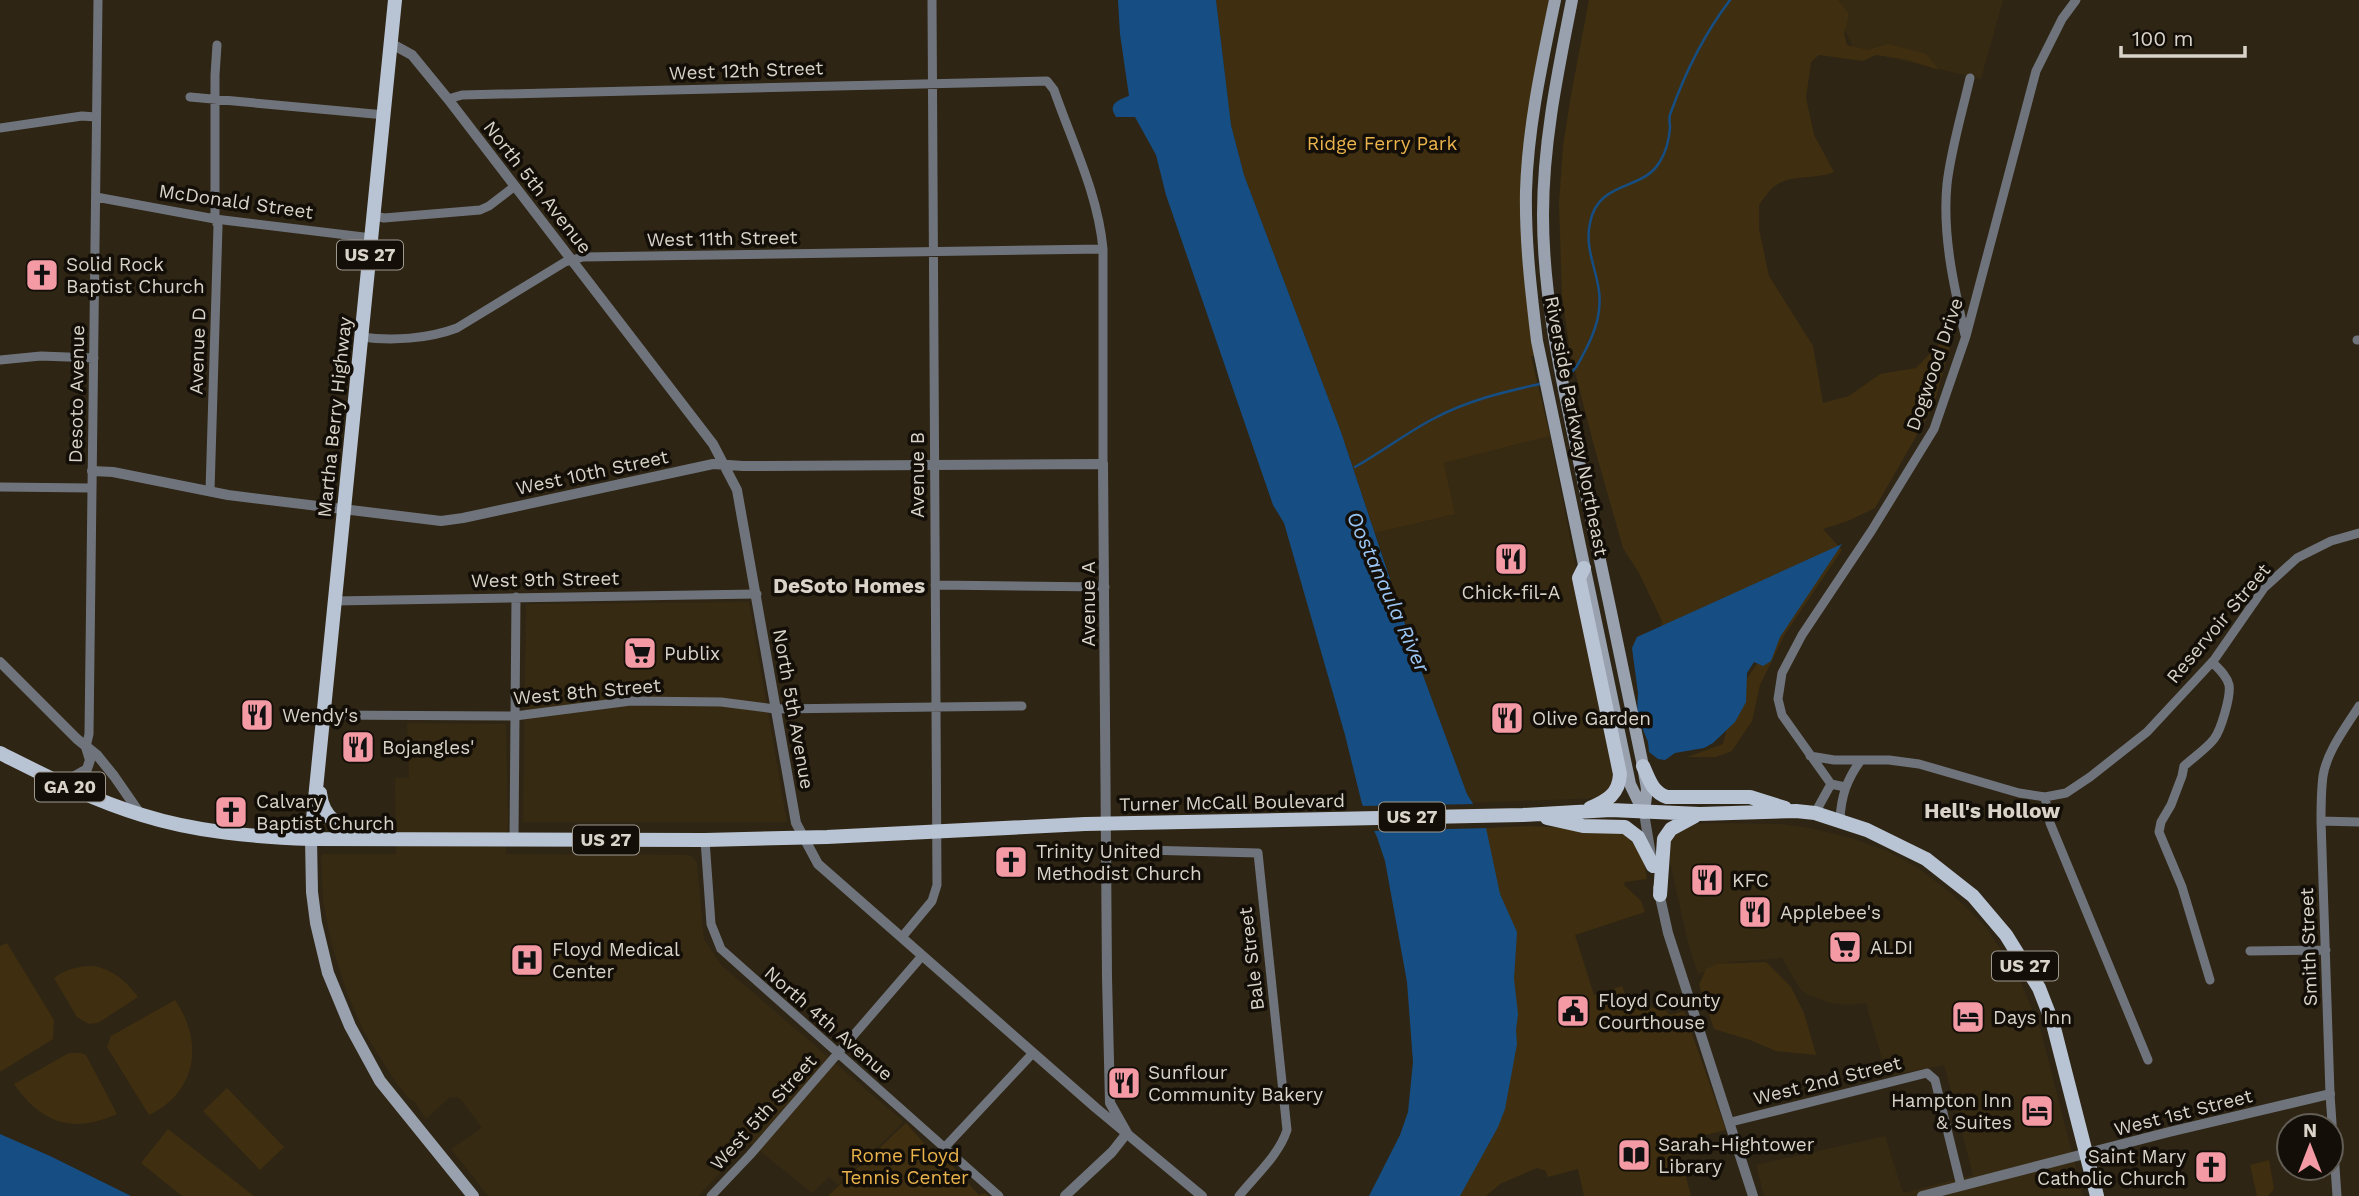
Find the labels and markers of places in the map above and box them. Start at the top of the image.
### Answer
place label: Solid Rock Baptist Church [66,253,205,298]
church icon: Solid Rock Baptist Church [23,256,61,294]
restaurant icon: Chick-fil-A [1492,540,1530,578]
place label: Chick-fil-A [1462,581,1561,604]
supermarket icon: Publix [621,634,659,672]
place label: Publix [664,642,720,665]
restaurant icon: Wendy's [238,696,276,734]
restaurant icon: Olive Garden [1488,699,1526,737]
place label: Wendy's [282,704,358,727]
place label: Olive Garden [1532,707,1651,730]
restaurant icon: Bojangles' [339,728,377,766]
place label: Bojangles' [382,736,475,759]
place label: Calvary Baptist Church [256,790,395,835]
church icon: Calvary Baptist Church [212,793,250,831]
place label: Trinity United Methodist Church [1036,840,1202,885]
church icon: Trinity United Methodist Church [992,843,1030,881]
restaurant icon: KFC [1688,861,1726,899]
place label: KFC [1732,869,1769,892]
restaurant icon: Applebee's [1736,893,1774,931]
place label: Applebee's [1780,901,1881,924]
supermarket icon: ALDI [1826,928,1864,966]
place label: ALDI [1870,936,1913,959]
place label: Floyd Medical Center [552,938,680,983]
hospital icon: Floyd Medical Center [508,941,546,979]
place label: Floyd County Courthouse [1598,989,1720,1034]
public building icon: Floyd County Courthouse [1554,992,1592,1030]
hotel icon: Days Inn [1949,998,1987,1036]
place label: Days Inn [1993,1006,2072,1029]
place label: Sunflour Community Bakery [1148,1061,1323,1106]
restaurant icon: Sunflour Community Bakery [1105,1064,1143,1102]
place label: Hampton Inn & Suites [1891,1089,2012,1134]
hotel icon: Hampton Inn & Suites [2018,1092,2056,1130]
place label: Sarah-Hightower Library [1658,1133,1815,1178]
library icon: Sarah-Hightower Library [1615,1136,1653,1174]
place label: Saint Mary Catholic Church [2037,1145,2186,1190]
church icon: Saint Mary Catholic Church [2192,1148,2230,1186]

